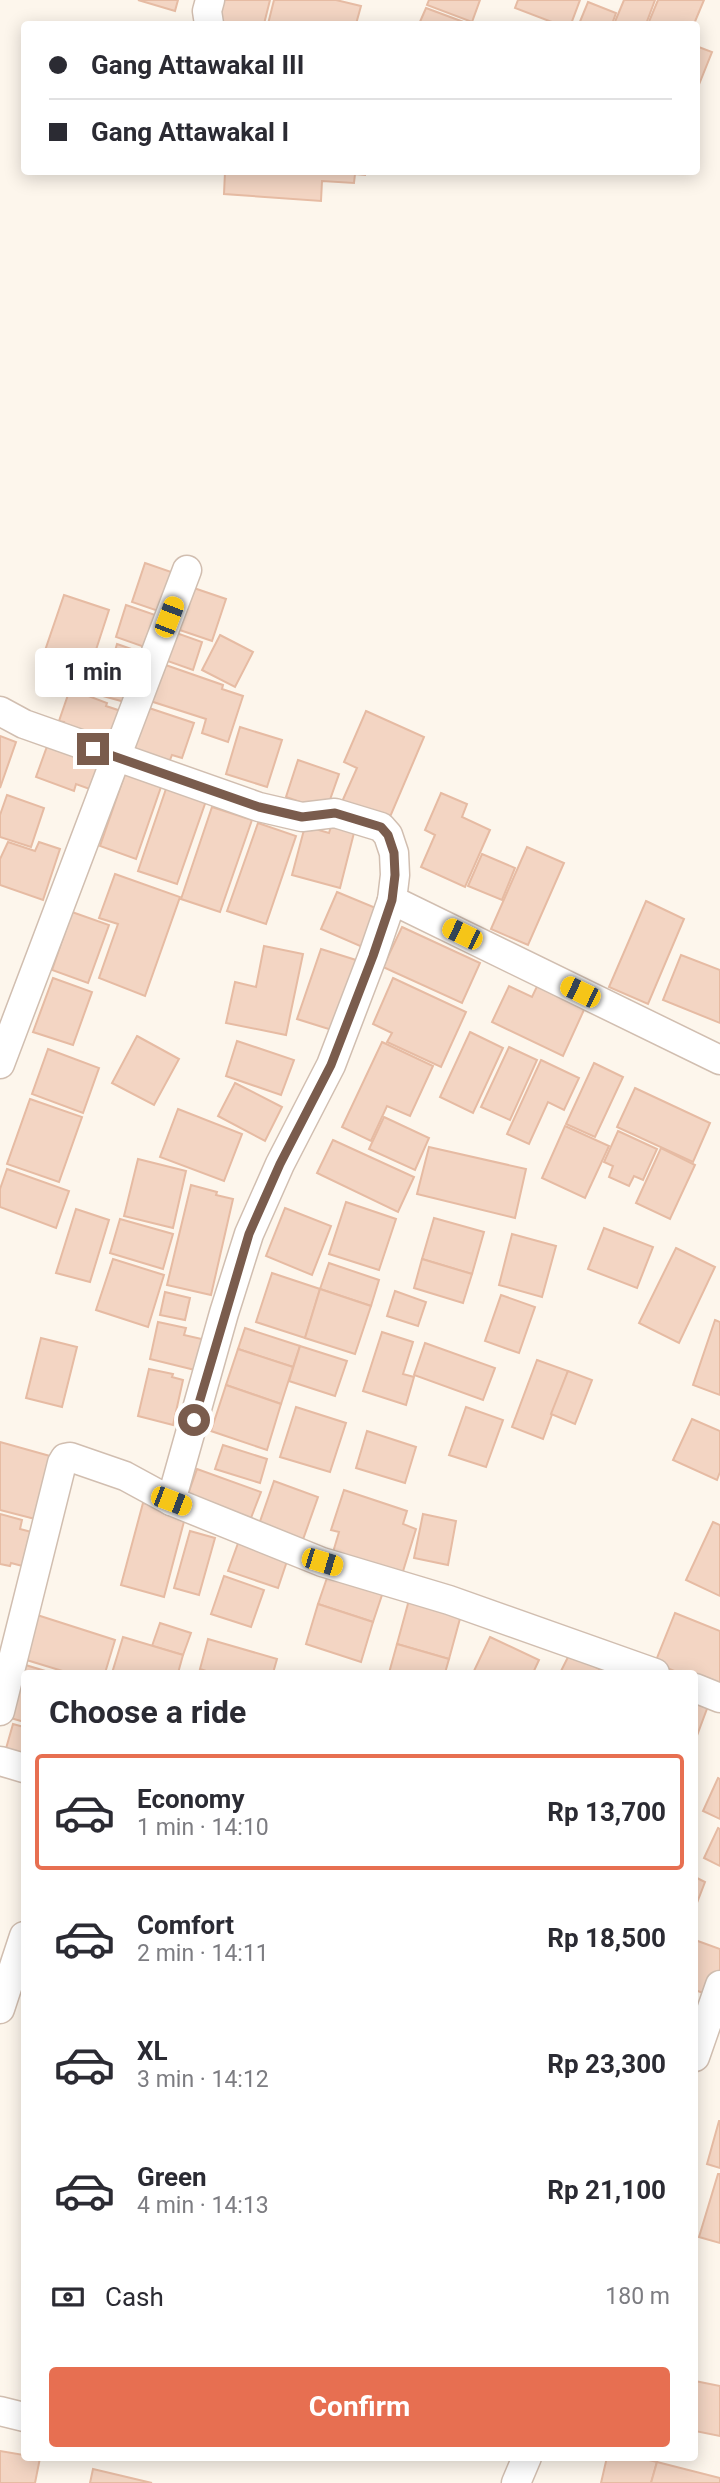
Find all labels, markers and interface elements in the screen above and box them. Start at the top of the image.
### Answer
text: Gang Attawakal III [91,50,304,80]
text: Gang Attawakal I [91,117,289,147]
car [152,594,187,640]
callout: 1 min [35,648,151,696]
text: 1 min [64,659,122,686]
route end [77,733,109,765]
car [439,915,486,953]
car [557,973,604,1011]
route start [178,1404,210,1436]
car [148,1484,195,1518]
car [299,1546,346,1578]
text: Choose a ride [49,1693,246,1731]
icon: car [53,1781,116,1844]
text: Economy [137,1784,244,1814]
text: Rp 13,700 [547,1797,666,1827]
text: 1 min · 14:10 [137,1814,269,1841]
icon: car [53,1907,116,1970]
text: Comfort [137,1910,234,1940]
text: Rp 18,500 [547,1923,666,1953]
text: 2 min · 14:11 [137,1940,269,1967]
icon: car [53,2033,116,2096]
text: XL [137,2036,168,2066]
text: Rp 23,300 [547,2049,666,2079]
text: 3 min · 14:12 [137,2066,269,2093]
icon: car [53,2159,116,2222]
text: Green [137,2162,207,2192]
text: Rp 21,100 [547,2175,666,2205]
text: 4 min · 14:13 [137,2192,269,2219]
icon: cash [49,2278,87,2316]
text: Cash [105,2282,164,2312]
text: 180 m [605,2283,670,2310]
button: Confirm [49,2367,670,2447]

